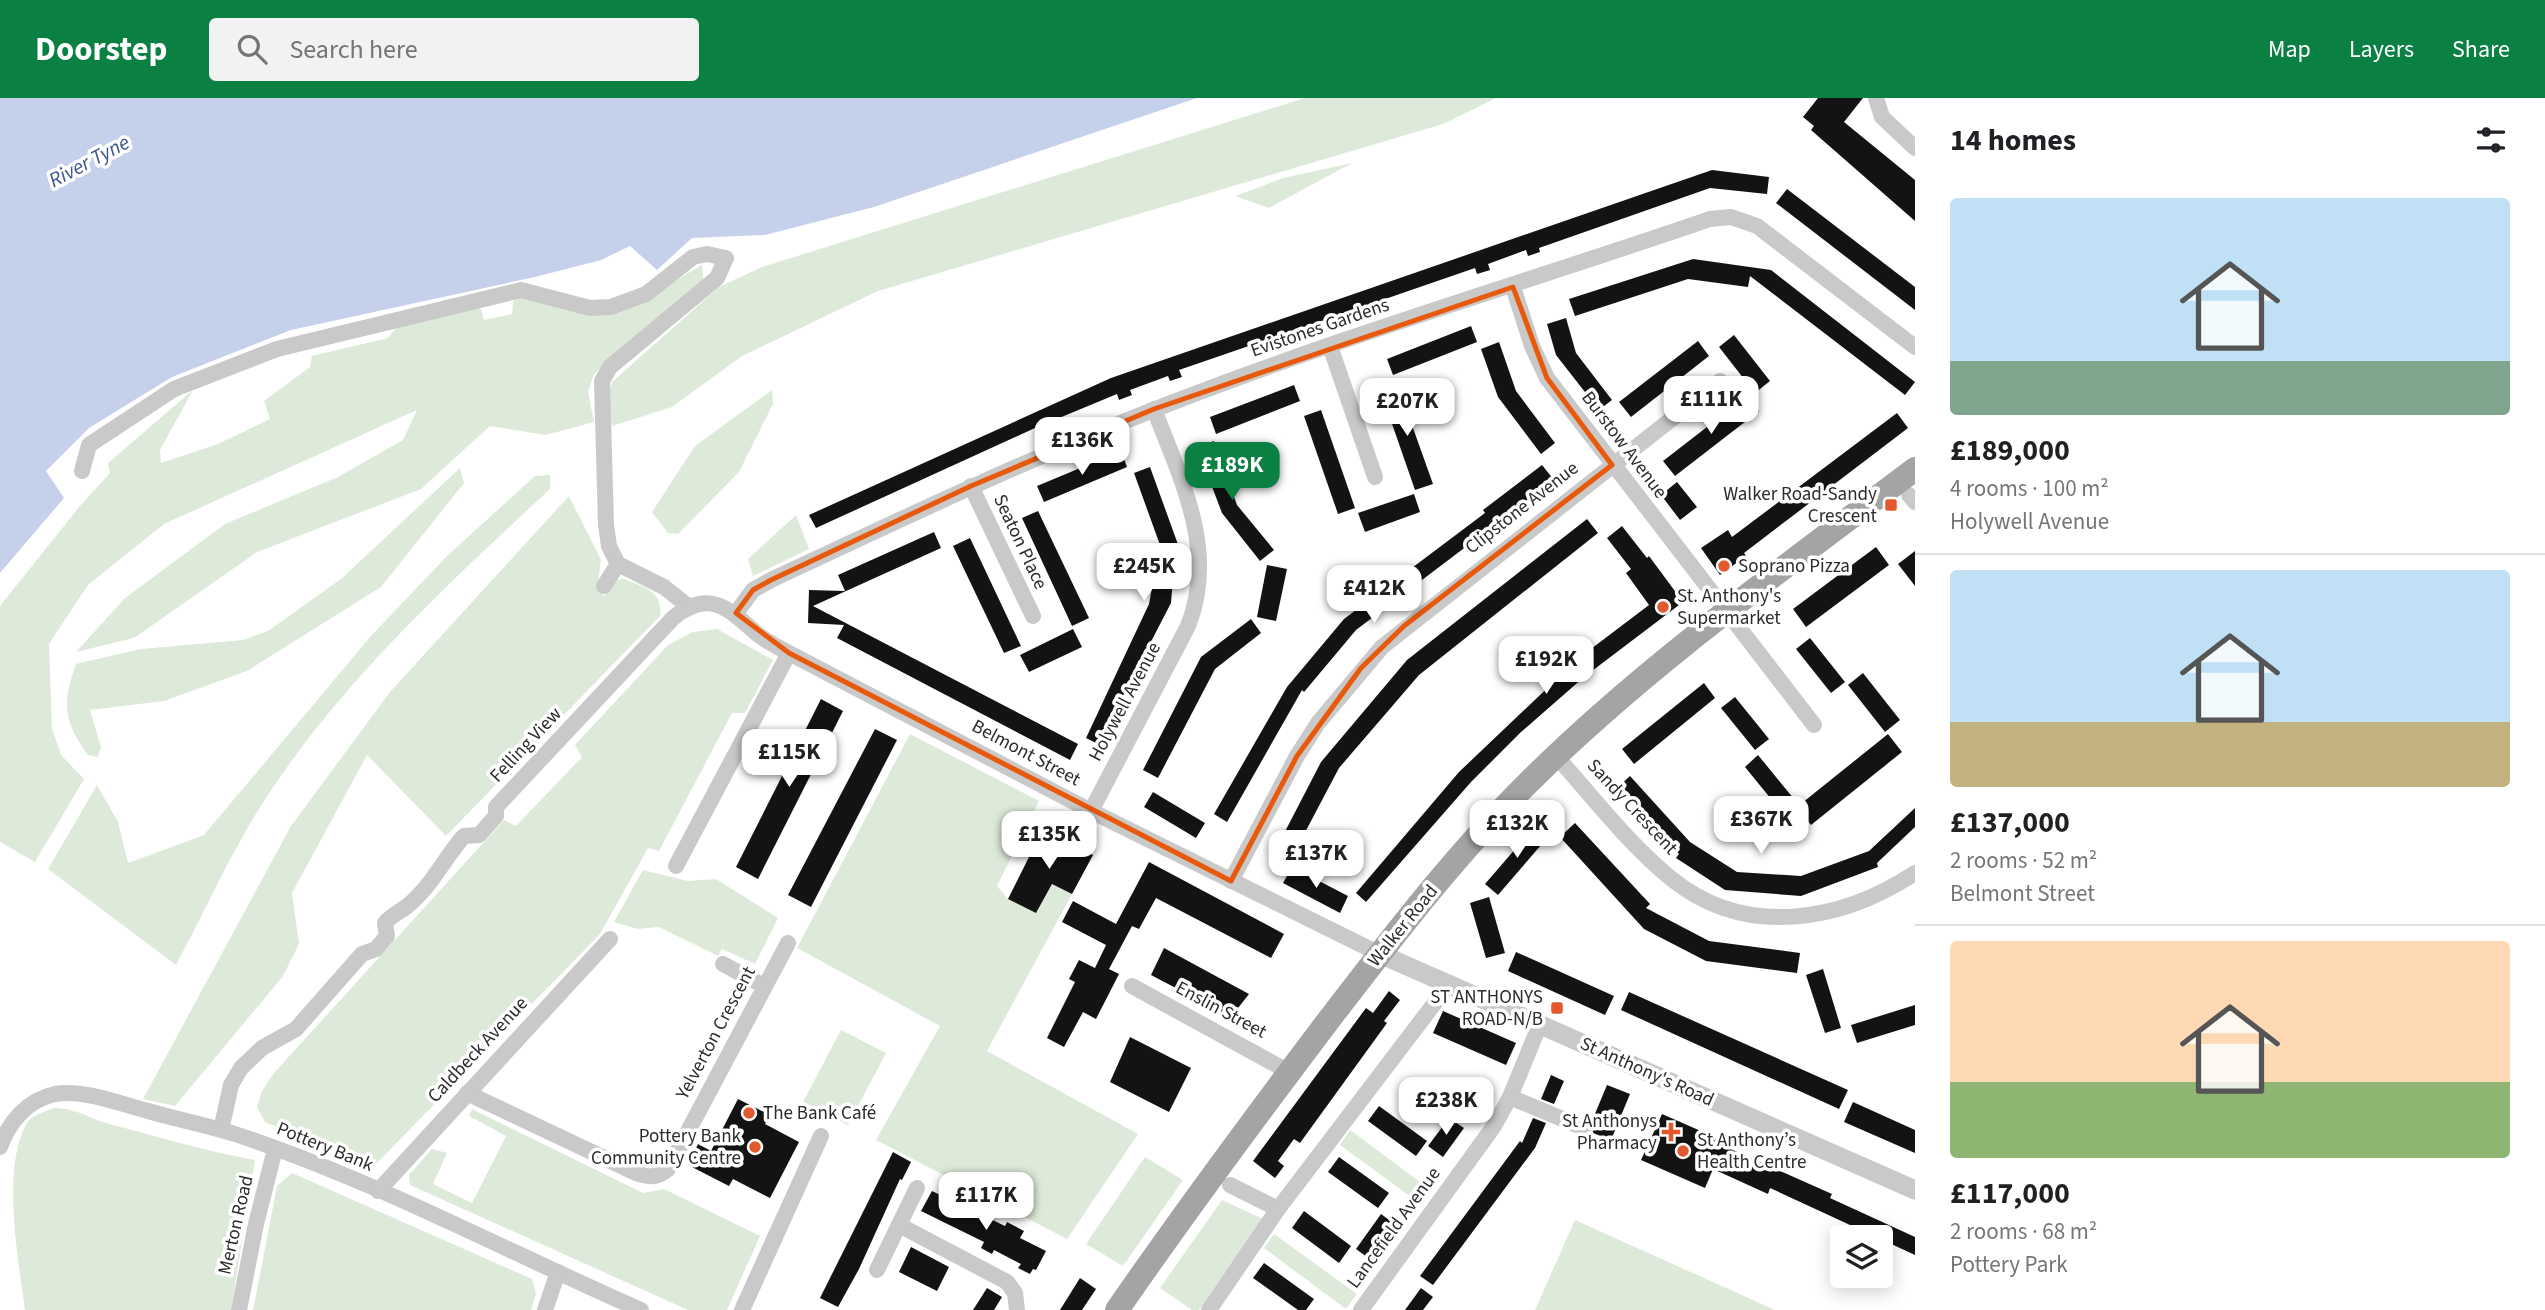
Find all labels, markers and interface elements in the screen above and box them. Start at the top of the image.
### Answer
search box [209,18,699,81]
text: Doorstep [35,26,167,73]
icon: search [233,30,271,68]
text: Search here [289,31,418,68]
text: Map [2268,32,2311,67]
text: Layers [2349,32,2414,67]
text: Share [2452,32,2510,67]
text: 14 homes [1950,119,2076,162]
icon: filters [2472,121,2510,159]
water label: River Tyne [43,127,135,195]
icon: home [2167,243,2293,369]
street label: Evistones Gardens [1247,292,1393,364]
pin: £111K [1662,376,1760,436]
pin: £207K [1358,378,1456,438]
text: £111K [1680,382,1742,415]
text: £207K [1376,384,1438,417]
street label: Burstow Avenue [1575,386,1673,504]
pin: £136K [1033,418,1131,477]
text: £136K [1051,423,1113,456]
text: £189,000 [1950,429,2070,472]
pin: £189K [1183,442,1281,502]
text: £189K [1201,448,1263,481]
street label: Clipstone Avenue [1460,455,1584,561]
text: 4 rooms · 100 m² [1950,472,2109,505]
place label: Walker Road-Sandy Crescent [1723,481,1878,530]
street label: Seaton Place [986,490,1054,594]
marker: Walker Road-Sandy Crescent [1883,497,1899,513]
text: Holywell Avenue [1950,505,2109,538]
pin: £245K [1095,544,1193,603]
text: £245K [1113,549,1175,582]
place label: Soprano Pizza [1738,553,1850,580]
marker: Soprano Pizza [1716,558,1732,574]
pin: £412K [1325,566,1423,625]
text: £412K [1343,571,1405,604]
place label: St. Anthony's Supermarket [1677,583,1781,632]
marker: St. Anthony's Supermarket [1655,599,1671,615]
icon: home [2167,615,2293,741]
pin: £192K [1497,636,1595,696]
street label: Holywell Avenue [1082,638,1168,766]
text: £192K [1515,642,1577,675]
street label: Felling View [484,701,568,789]
street label: Belmont Street [967,713,1086,793]
pin: £115K [740,730,838,789]
text: £115K [758,735,820,768]
street label: Sandy Crescent [1580,753,1684,861]
pin: £367K [1712,796,1810,856]
pin: £132K [1468,800,1566,860]
text: £137,000 [1950,801,2070,844]
text: £367K [1730,802,1792,835]
text: £132K [1486,806,1548,839]
pin: £135K [1000,812,1098,871]
text: £135K [1018,817,1080,850]
pin: £137K [1267,830,1365,890]
text: £137K [1285,836,1347,869]
text: 2 rooms · 52 m² [1950,844,2097,877]
text: Belmont Street [1950,877,2095,910]
street label: Walker Road [1361,879,1445,973]
street label: Yelverton Crescent [669,961,763,1105]
street label: Enslin Street [1171,975,1272,1046]
place label: ST ANTHONYS ROAD-N/B [1430,984,1543,1033]
icon: home [2167,986,2293,1112]
street label: Caldbeck Avenue [422,991,534,1109]
marker: ST ANTHONYS ROAD-N/B [1549,1000,1565,1016]
street label: St Anthony's Road [1576,1030,1718,1114]
pin: £238K [1397,1077,1495,1137]
text: £238K [1415,1083,1477,1116]
place label: The Bank Café [763,1100,876,1127]
marker: The Bank Café [741,1105,757,1121]
place label: St Anthonys Pharmacy [1562,1108,1657,1157]
street label: Pottery Bank [273,1115,378,1179]
place label: Pottery Bank Community Centre [591,1123,742,1172]
marker: St Anthonys Pharmacy [1663,1124,1679,1140]
place label: St Anthony’s Health Centre [1697,1127,1806,1176]
marker: Pottery Bank Community Centre [747,1139,763,1155]
marker: St Anthony’s Health Centre [1675,1143,1691,1159]
street label: Lancefield Avenue [1341,1162,1447,1294]
pin: £117K [937,1172,1035,1232]
text: £117,000 [1950,1172,2070,1215]
street label: Merton Road [211,1173,261,1277]
text: £117K [955,1178,1017,1211]
text: 2 rooms · 68 m² [1950,1215,2097,1248]
map controls [1830,1225,1893,1288]
button: layers [1830,1225,1893,1288]
text: Pottery Park [1950,1248,2068,1281]

